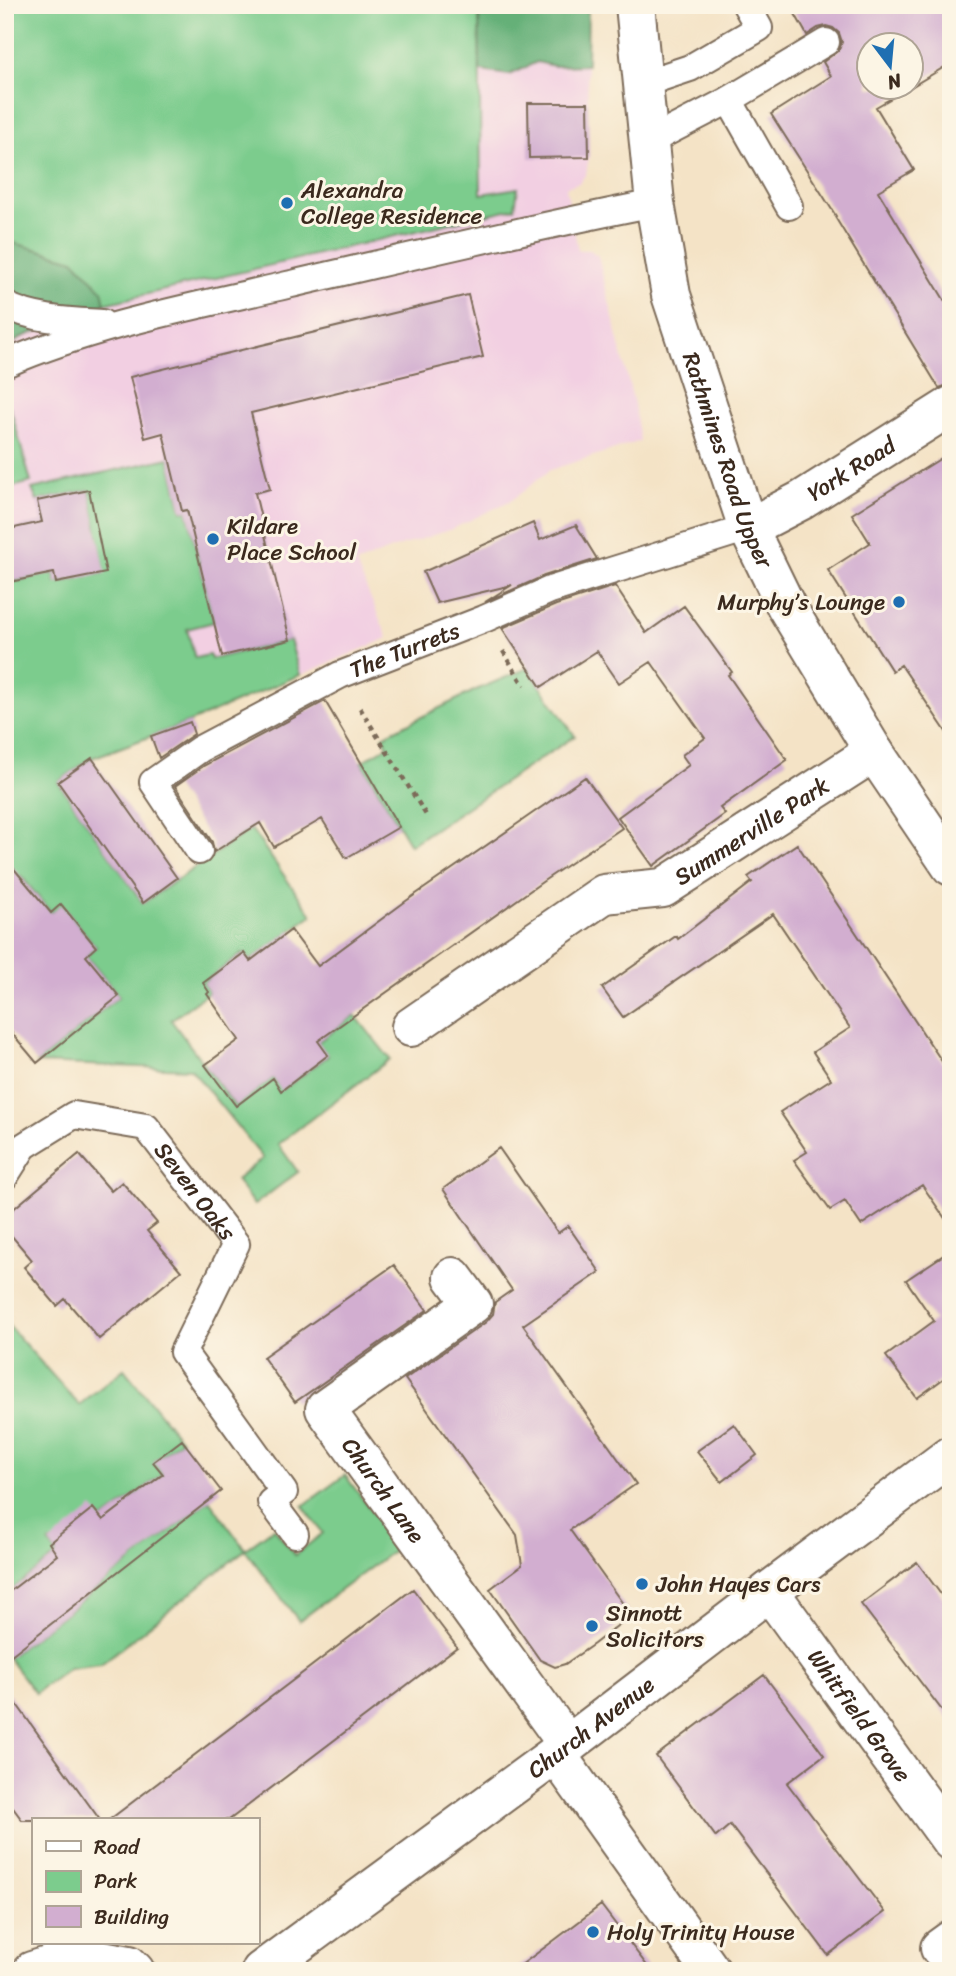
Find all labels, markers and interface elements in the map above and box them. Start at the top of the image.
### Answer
north arrow [855,32,925,102]
text: N [883,64,906,100]
place label: Alexandra College Residence [300,170,483,237]
marker: Alexandra College Residence [279,195,295,211]
street label: Rathmines Road Upper [670,347,785,577]
street label: York Road [799,425,906,513]
place label: Kildare Place School [227,506,356,573]
marker: Kildare Place School [205,531,221,547]
place label: Murphy’s Lounge [717,582,885,623]
marker: Murphy’s Lounge [891,594,907,610]
street label: The Turrets [343,610,467,690]
street label: Summerville Park [666,766,838,897]
street label: Seven Oaks [143,1133,247,1250]
street label: Church Lane [330,1428,436,1552]
place label: John Hayes Cars [655,1564,821,1605]
marker: John Hayes Cars [634,1576,650,1592]
place label: Sinnott Solicitors [606,1593,704,1660]
marker: Sinnott Solicitors [584,1618,600,1634]
street label: Whitfield Grove [796,1640,922,1792]
street label: Church Avenue [518,1666,664,1790]
legend [32,1818,259,1944]
text: Road [94,1828,141,1866]
text: Park [94,1862,137,1900]
text: Building [94,1898,170,1936]
place label: Holy Trinity House [607,1912,795,1953]
marker: Holy Trinity House [585,1924,601,1940]

